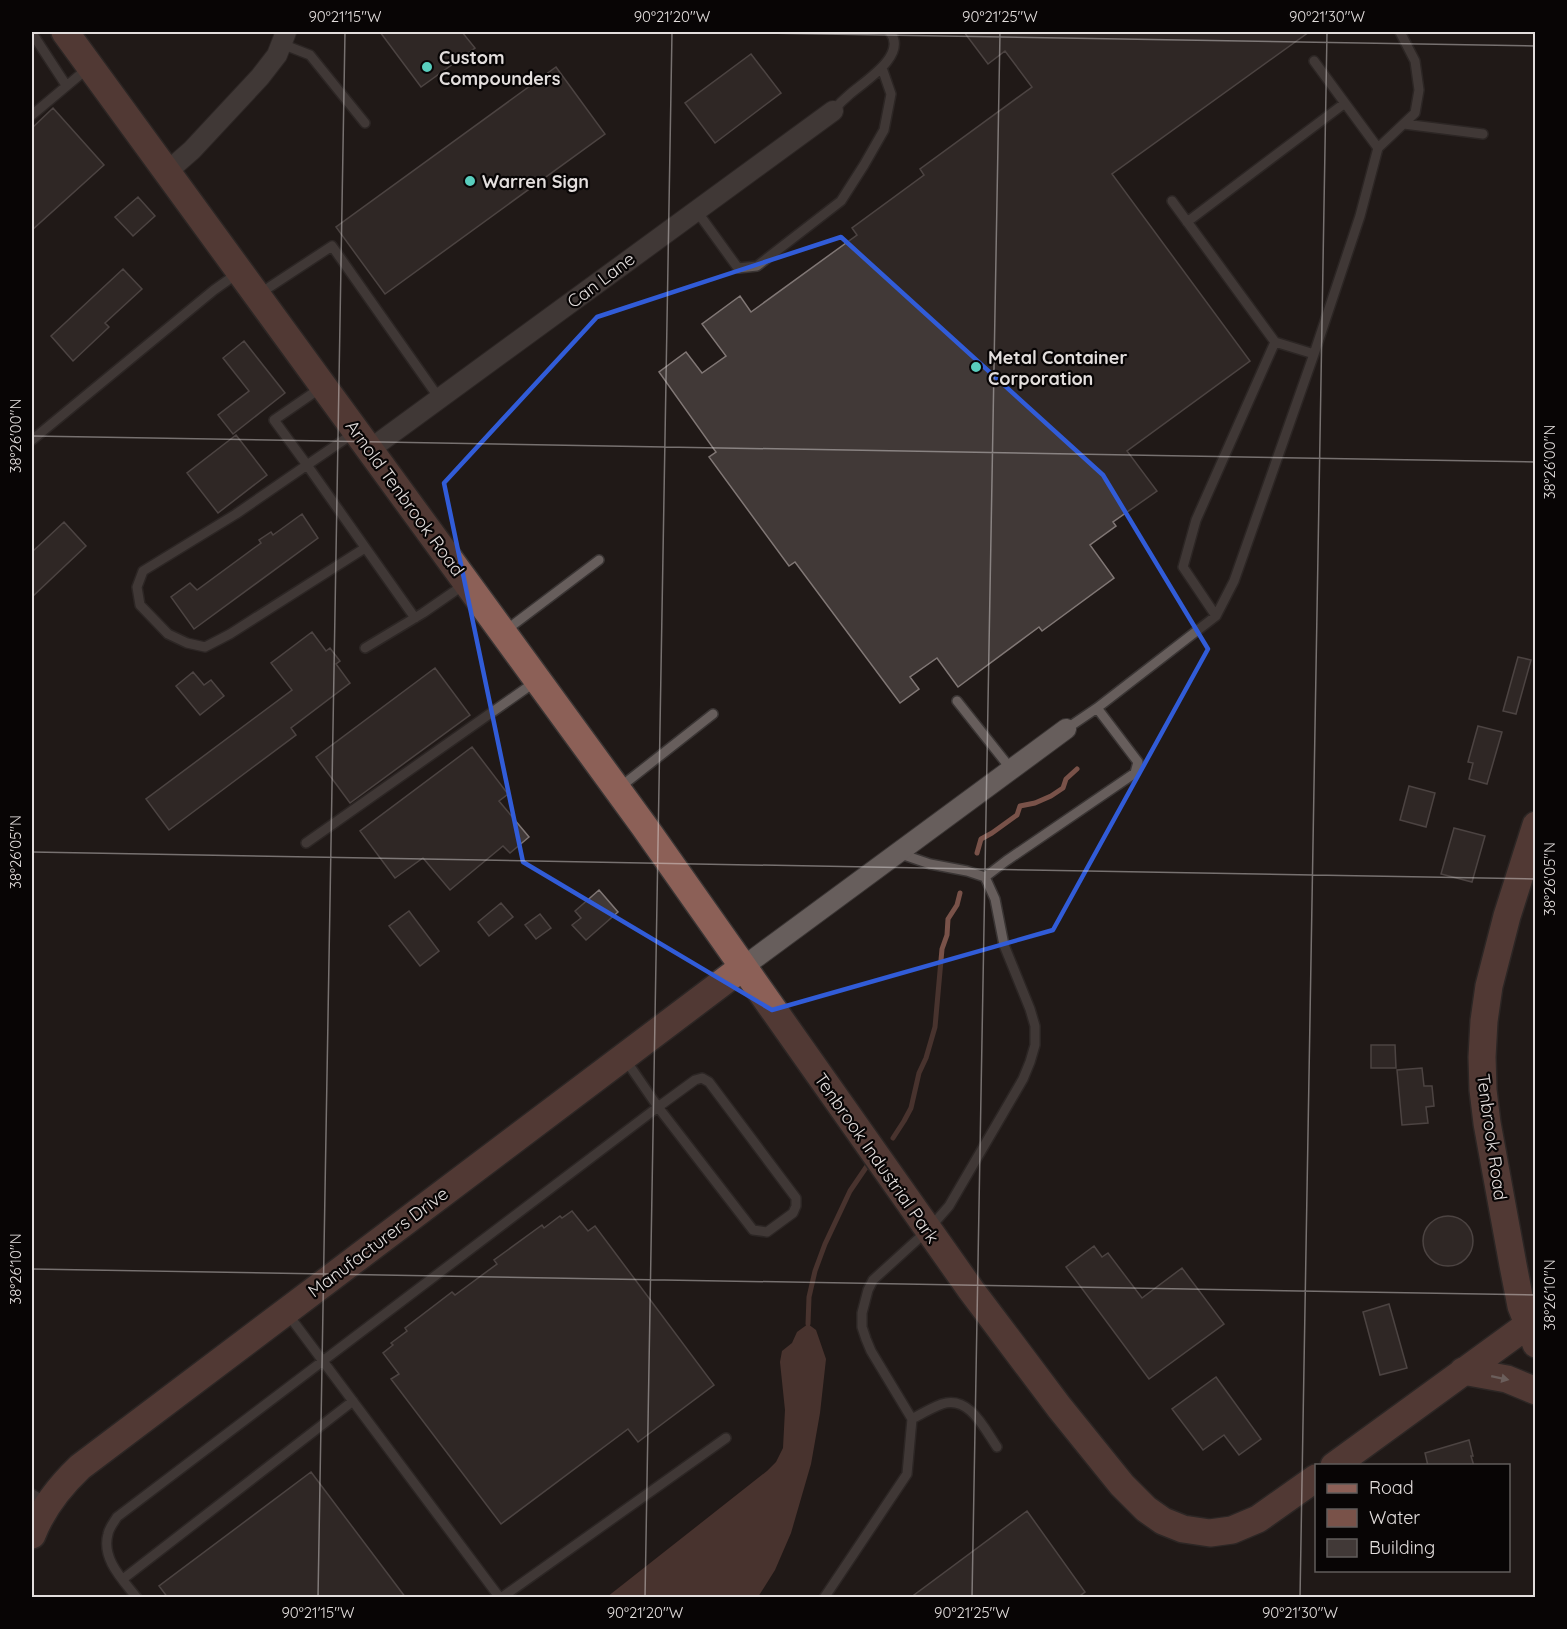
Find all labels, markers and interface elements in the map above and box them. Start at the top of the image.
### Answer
text: 90°21'15"W [309,7,382,26]
text: 90°21'20"W [634,7,711,26]
text: 90°21'25"W [962,7,1038,26]
text: 90°21'30"W [1289,7,1366,26]
place label: Custom Compounders [439,46,561,90]
marker: Custom Compounders [420,60,434,74]
place label: Warren Sign [482,170,589,193]
marker: Warren Sign [463,174,477,188]
street label: Can Lane [563,247,639,313]
place label: Metal Container Corporation [988,346,1127,390]
marker: Metal Container Corporation [969,360,983,374]
text: 38°26'00"N [6,399,25,473]
street label: Arnold Tenbrook Road [341,415,469,581]
text: 38°26'00"N [1540,425,1559,499]
text: 38°26'05"N [6,815,25,889]
text: 38°26'05"N [1540,842,1559,916]
street label: Tenbrook Industrial Park [809,1068,945,1248]
street label: Tenbrook Road [1472,1072,1512,1202]
street label: Manufacturers Drive [303,1182,453,1302]
text: 38°26'10"N [6,1233,25,1305]
text: 38°26'10"N [1540,1259,1559,1331]
one-way arrow [1491,1374,1510,1383]
legend [1315,1464,1510,1572]
text: Road [1369,1476,1414,1499]
text: Water [1369,1506,1420,1529]
text: Building [1369,1536,1435,1559]
text: 90°21'15"W [282,1603,355,1622]
text: 90°21'20"W [607,1603,684,1622]
text: 90°21'25"W [934,1603,1010,1622]
text: 90°21'30"W [1262,1603,1339,1622]

